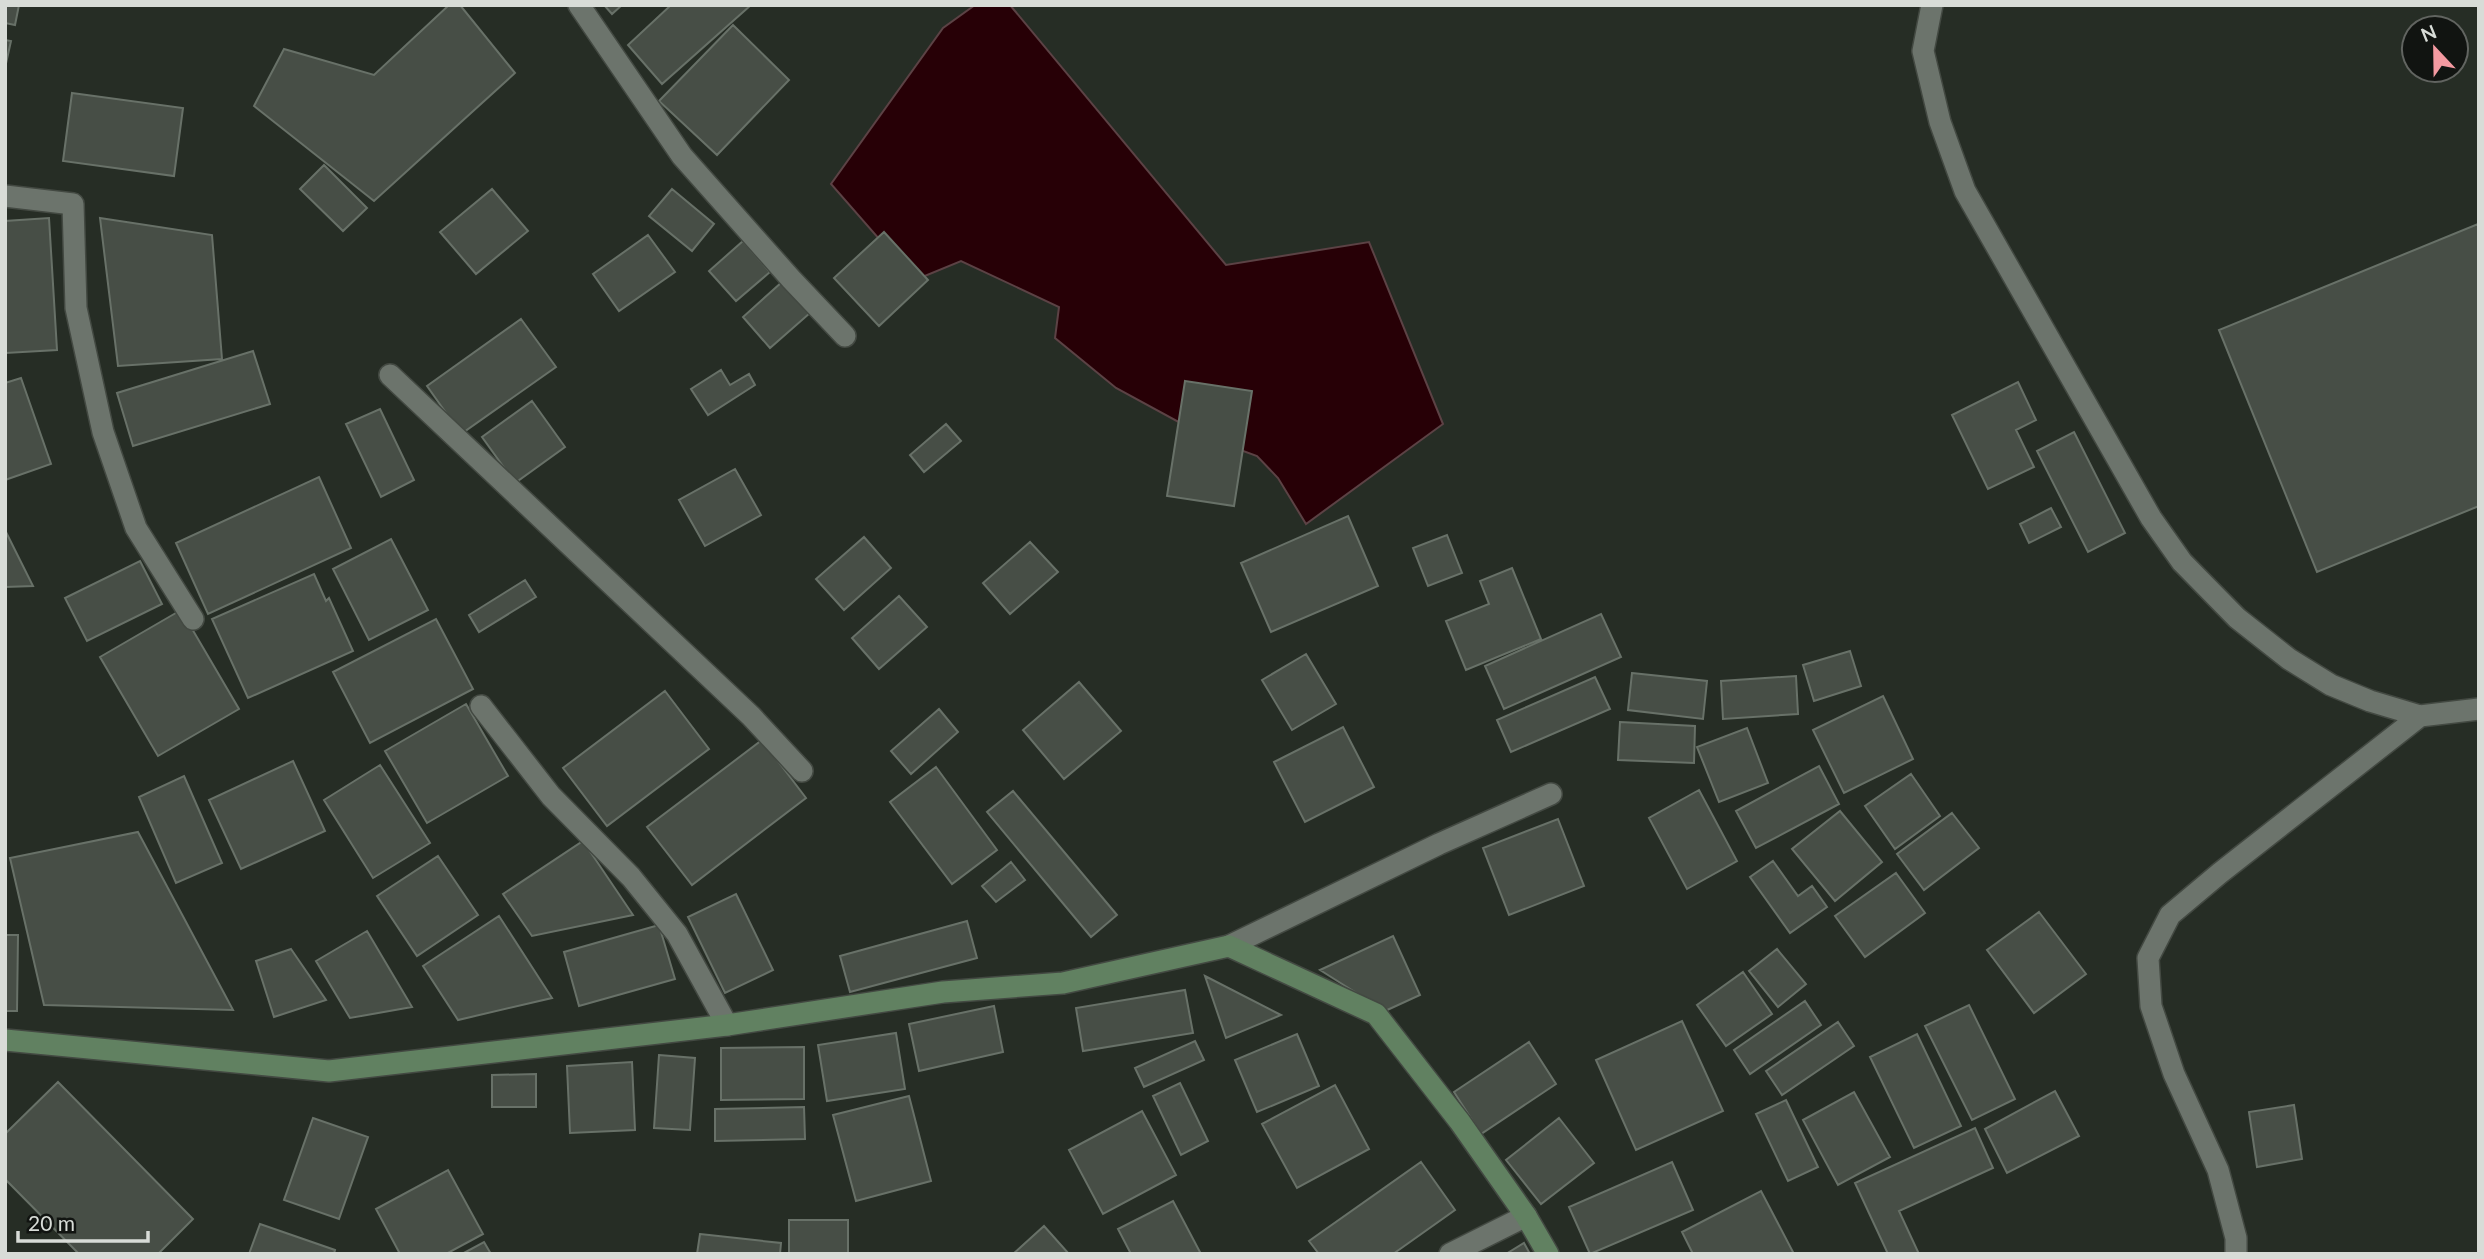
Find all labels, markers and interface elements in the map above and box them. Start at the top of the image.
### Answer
north arrow [2400,14,2470,84]
text: N [2417,19,2440,46]
scale bar [18,1200,147,1244]
text: 20 m [28,1210,75,1235]

